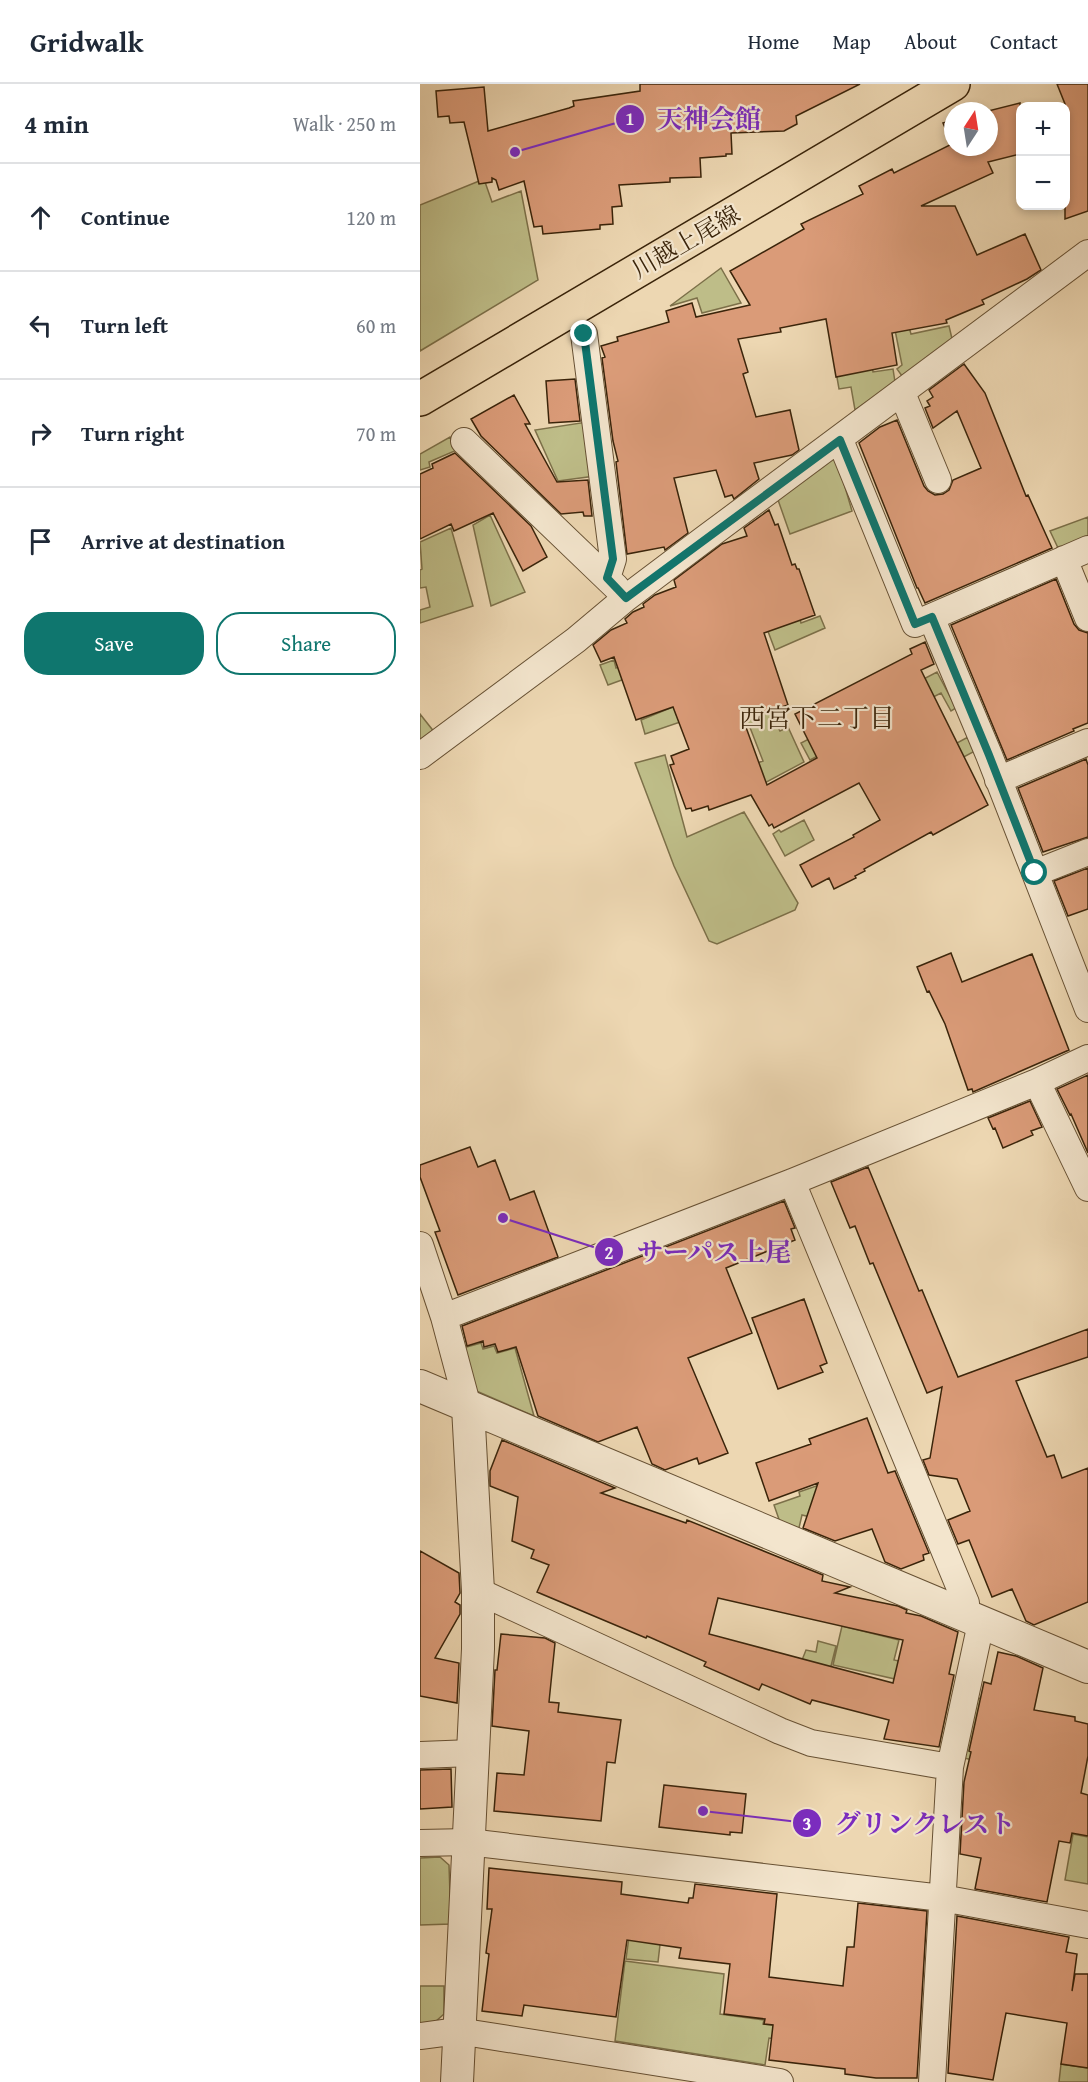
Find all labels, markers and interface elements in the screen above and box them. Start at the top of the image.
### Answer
text: Gridwalk [30,21,143,62]
text: Home [748,26,799,57]
text: Map [832,26,871,57]
text: About [904,26,957,57]
text: Contact [990,26,1058,57]
callout: 天神会館 [615,97,773,141]
text: 天神会館 [657,99,761,138]
north arrow [944,102,998,156]
map controls [1016,102,1070,210]
button: + [1016,102,1070,156]
text: 4 min [24,104,89,143]
text: 1 [625,105,635,132]
text: Walk · 250 m [293,109,396,138]
button: − [1016,156,1070,210]
street label: 川越上尾線 [625,196,746,287]
icon: ahead [24,201,57,234]
text: Continue [81,201,170,233]
text: 120 m [346,203,396,232]
icon: left [24,309,57,342]
text: Turn left [81,309,168,341]
text: 60 m [356,311,396,340]
route end [570,320,596,346]
icon: right [24,417,57,450]
text: Turn right [81,417,184,449]
text: 70 m [356,419,396,448]
icon: arrive [24,525,57,558]
text: Arrive at destination [81,525,285,557]
button: Save [24,612,204,675]
button: Share [216,612,396,675]
district label: 西宮下二丁目 [739,698,895,737]
route start [1021,859,1047,885]
callout: サーパス上尾 [594,1230,804,1274]
text: サーパス上尾 [637,1232,791,1271]
text: 2 [604,1239,614,1266]
callout: グリンクレスト [792,1801,1028,1845]
text: グリンクレスト [835,1804,1015,1843]
text: 3 [802,1810,812,1837]

